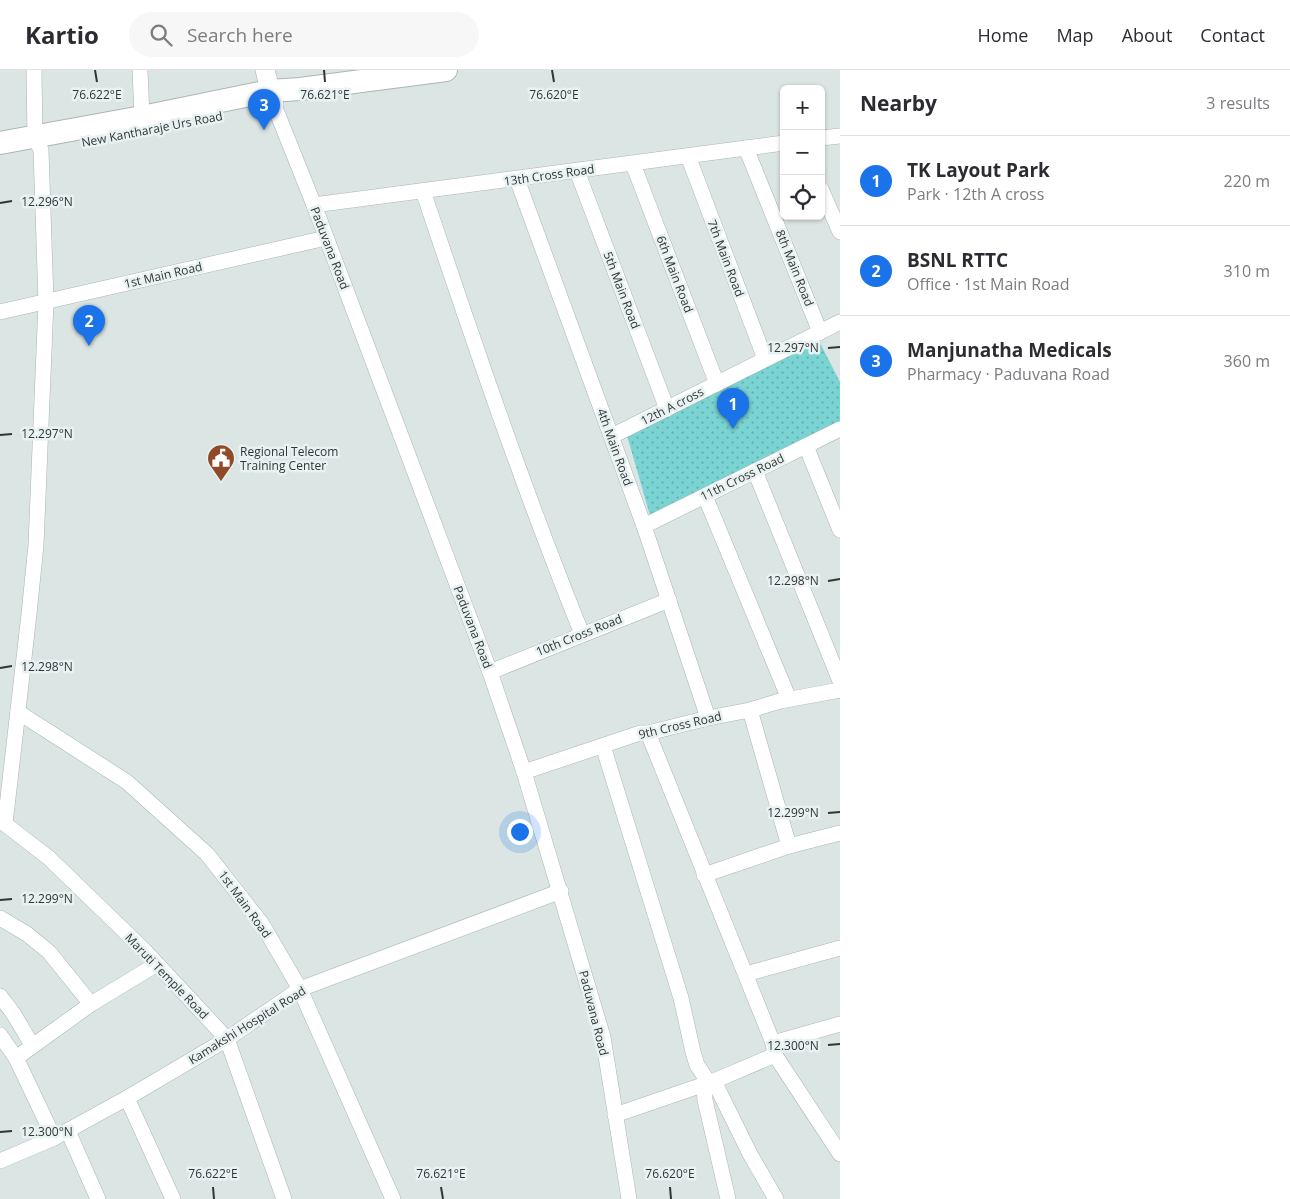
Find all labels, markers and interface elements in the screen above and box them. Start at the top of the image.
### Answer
search box [129,12,479,57]
text: Kartio [25,18,99,51]
icon: search [147,21,175,49]
text: Search here [187,22,293,48]
text: Home [978,23,1028,47]
text: Map [1056,23,1094,47]
text: About [1122,23,1172,47]
text: Contact [1200,23,1265,47]
map controls [780,85,825,220]
button: + [780,85,825,130]
text: 76.622°E [72,86,122,103]
text: 76.621°E [300,86,350,103]
text: 76.620°E [529,86,579,103]
pin: 3 [248,89,280,130]
text: Nearby [860,89,937,117]
text: 3 results [1206,92,1270,114]
street label: New Kantharaje Urs Road [80,107,224,151]
button: − [780,130,825,175]
text: TK Layout Park [907,157,1050,183]
street label: 13th Cross Road [503,160,595,190]
text: 1 [871,170,881,192]
text: 220 m [1224,170,1270,192]
button: locate [780,175,825,220]
text: Park · 12th A cross [907,183,1044,205]
text: 12.296°N [21,193,73,210]
street label: Paduvana Road [306,204,354,292]
street label: 7th Main Road [704,217,748,299]
street label: 8th Main Road [772,227,818,309]
street label: 6th Main Road [653,233,697,315]
text: BSNL RTTC [907,247,1008,273]
street label: 5th Main Road [600,249,644,331]
street label: 1st Main Road [122,258,204,292]
text: 2 [871,260,881,282]
text: 310 m [1224,260,1270,282]
text: Office · 1st Main Road [907,273,1070,295]
pin: 2 [73,305,105,346]
text: Manjunatha Medicals [907,337,1112,363]
text: 12.297°N [767,339,819,356]
text: 3 [871,350,881,372]
text: 360 m [1224,350,1270,372]
text: Pharmacy · Paduvana Road [907,363,1110,385]
street label: 12th A cross [638,383,707,429]
pin: 1 [717,388,749,429]
street label: 4th Main Road [593,406,637,488]
text: 12.297°N [21,425,73,442]
public building icon: Regional Telecom Training Center [206,443,236,482]
place label: Regional Telecom Training Center [240,443,338,474]
street label: 11th Cross Road [697,449,787,505]
text: 12.298°N [767,572,819,589]
street label: Paduvana Road [449,583,497,671]
street label: 10th Cross Road [533,610,625,660]
text: 12.298°N [21,658,73,675]
street label: 9th Cross Road [637,707,723,743]
text: 12.299°N [767,804,819,821]
your location [507,819,533,845]
street label: 1st Main Road [215,867,275,941]
text: 12.299°N [21,890,73,907]
street label: Maruti Temple Road [121,929,213,1023]
street label: Paduvana Road [575,969,613,1057]
street label: Kamakshi Hospital Road [185,982,309,1068]
text: 12.300°N [767,1037,819,1054]
text: 12.300°N [21,1123,73,1140]
text: 76.622°E [188,1165,238,1182]
text: 76.621°E [416,1165,466,1182]
text: 76.620°E [645,1165,695,1182]

